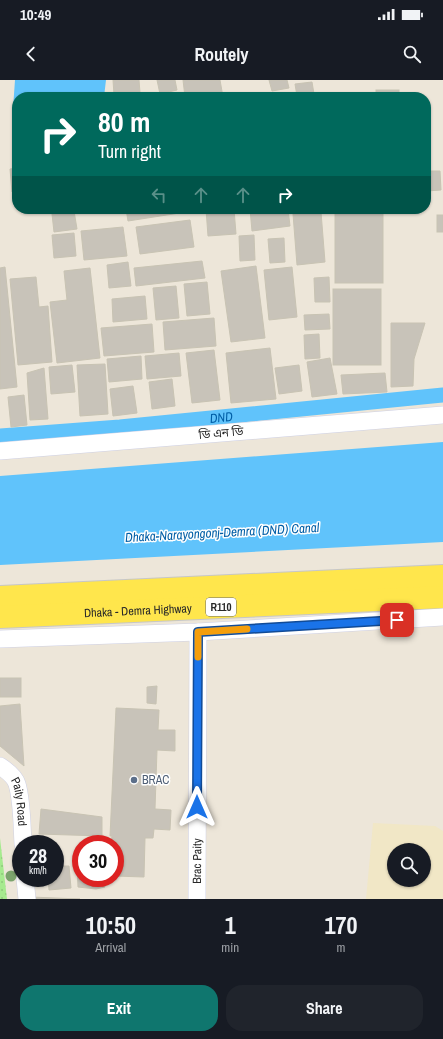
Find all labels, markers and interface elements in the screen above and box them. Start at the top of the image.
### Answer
text: 10:49 [20,4,51,25]
text: Routely [194,42,249,67]
icon: back [20,43,42,65]
icon: search [401,43,423,65]
text: 80 m [98,103,150,141]
icon: right [32,108,84,160]
text: Turn right [98,139,161,164]
icon: left [148,184,170,206]
icon: ahead [190,184,212,206]
icon: ahead [232,184,254,206]
icon: right [274,184,296,206]
water label: DND [209,408,234,427]
street label: ডি এন ডি [197,423,245,443]
water label: Dhaka-Narayongonj-Demra (DND) Canal [125,519,320,546]
road number: R110 [206,598,236,616]
street label: Dhaka - Demra Highway [84,600,192,621]
pin [380,603,414,637]
icon: arrive [386,609,408,631]
place label: BRAC [142,772,169,788]
street label: Paity Road [7,774,30,826]
marker: BRAC [129,775,139,785]
position arrow [176,786,218,828]
speed limit sign: 30 [72,835,124,887]
street label: Brac Paity [189,838,205,884]
text: 28 [29,842,47,869]
map controls [387,843,431,887]
button: search [387,843,431,887]
text: km/h [29,864,47,877]
text: 10:50 [86,909,136,941]
text: 1 [225,909,236,941]
text: 170 [325,909,357,941]
text: Arrival [95,939,126,956]
text: min [221,939,239,956]
text: m [337,939,345,956]
button: Exit [20,985,218,1031]
button: Share [226,985,423,1031]

